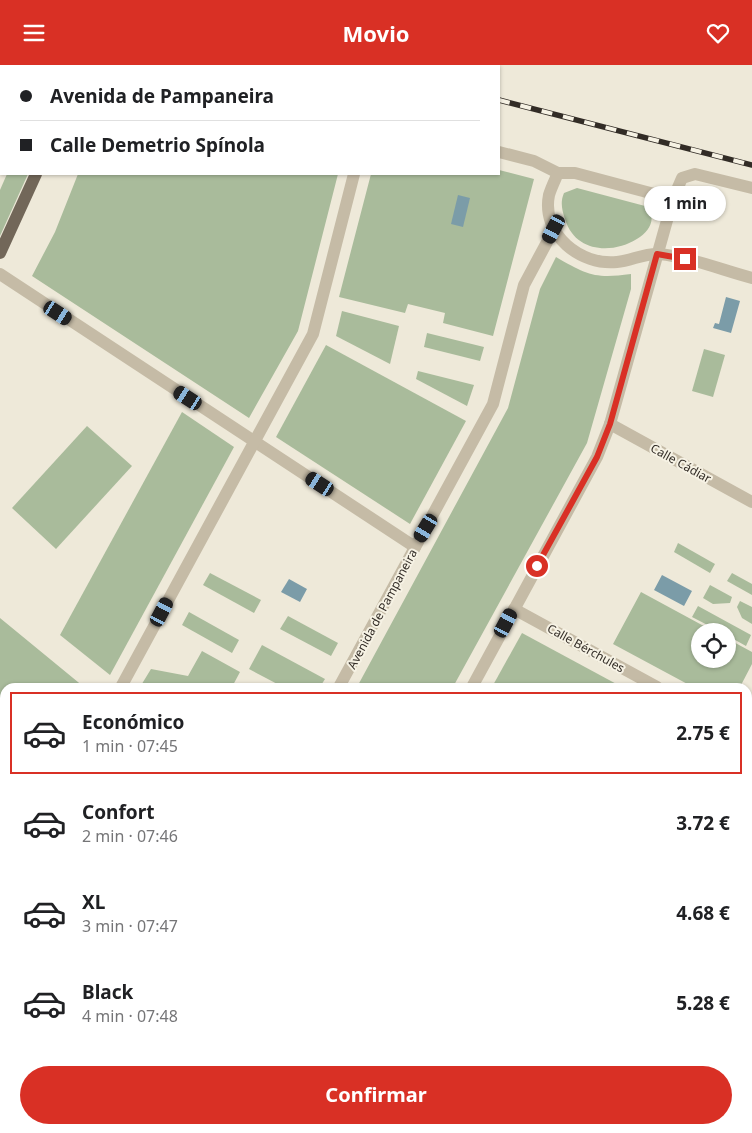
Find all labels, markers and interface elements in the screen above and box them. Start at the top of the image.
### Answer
text: Movio [343,18,409,48]
icon: menu [20,19,48,47]
icon: heart [704,19,732,47]
text: Avenida de Pampaneira [50,83,274,109]
text: Calle Demetrio Spínola [50,132,265,158]
callout: 1 min [644,186,726,221]
text: 1 min [663,192,707,214]
car [540,212,567,246]
route end [674,248,696,270]
car [41,299,74,327]
car [171,384,204,412]
street label: Calle Cádiar [648,439,714,487]
car [303,470,336,498]
car [411,511,440,545]
street label: Avenida de Pampaneira [343,546,421,672]
route start [526,555,548,577]
car [148,595,175,629]
car [492,606,519,640]
street label: Calle Bérchules [544,620,628,676]
map controls [691,623,736,668]
button: locate [691,623,736,668]
text: Económico [82,709,184,735]
icon: car [22,711,67,756]
text: 2.75 € [676,720,730,746]
text: 1 min · 07:45 [82,735,178,757]
text: Confort [82,799,154,825]
icon: car [22,801,67,846]
text: 3.72 € [676,810,730,836]
text: 2 min · 07:46 [82,825,178,847]
text: XL [82,889,105,915]
icon: car [22,891,67,936]
text: 4.68 € [676,900,730,926]
text: 3 min · 07:47 [82,915,178,937]
text: Black [82,979,133,1005]
icon: car [22,981,67,1026]
text: 5.28 € [676,990,730,1016]
text: 4 min · 07:48 [82,1005,178,1027]
button: Confirmar [20,1066,732,1124]

